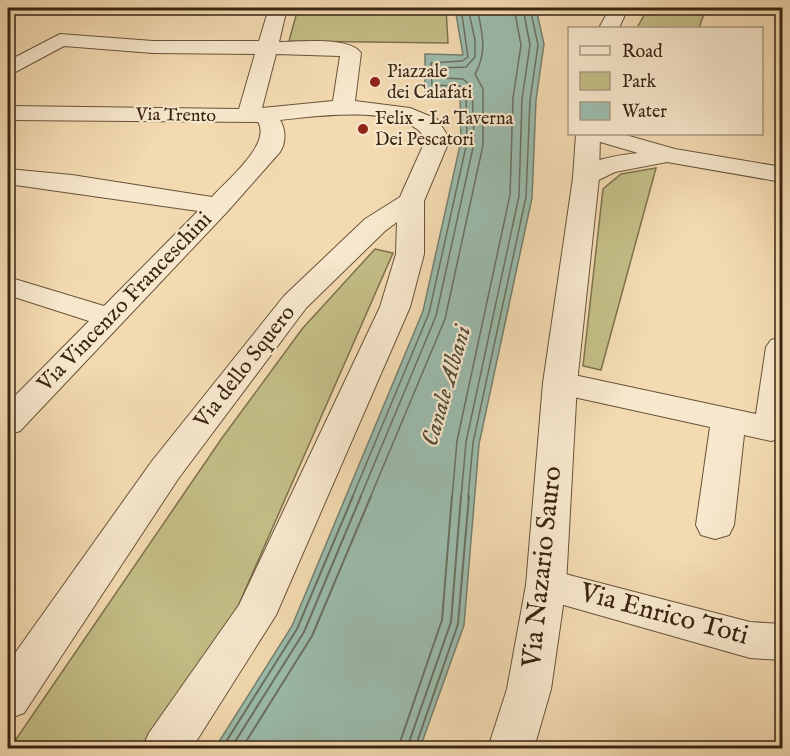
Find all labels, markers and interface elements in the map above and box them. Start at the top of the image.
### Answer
legend [568,27,763,135]
text: Road [622,41,663,64]
place label: Piazzale dei Calafati [387,61,472,105]
text: Park [622,71,657,94]
marker: Piazzale dei Calafati [368,75,382,89]
text: Water [622,101,667,124]
street label: Via Trento [135,104,217,128]
place label: Felix - La Taverna Dei Pescatori [375,108,513,152]
marker: Felix - La Taverna Dei Pescatori [356,122,370,136]
street label: Via Vincenzo Franceschini [31,206,218,399]
street label: Via dello Squero [188,300,302,435]
water label: Canale Albani [415,320,480,450]
street label: Via Nazario Sauro [515,465,570,670]
street label: Via Enrico Toti [575,576,752,654]

